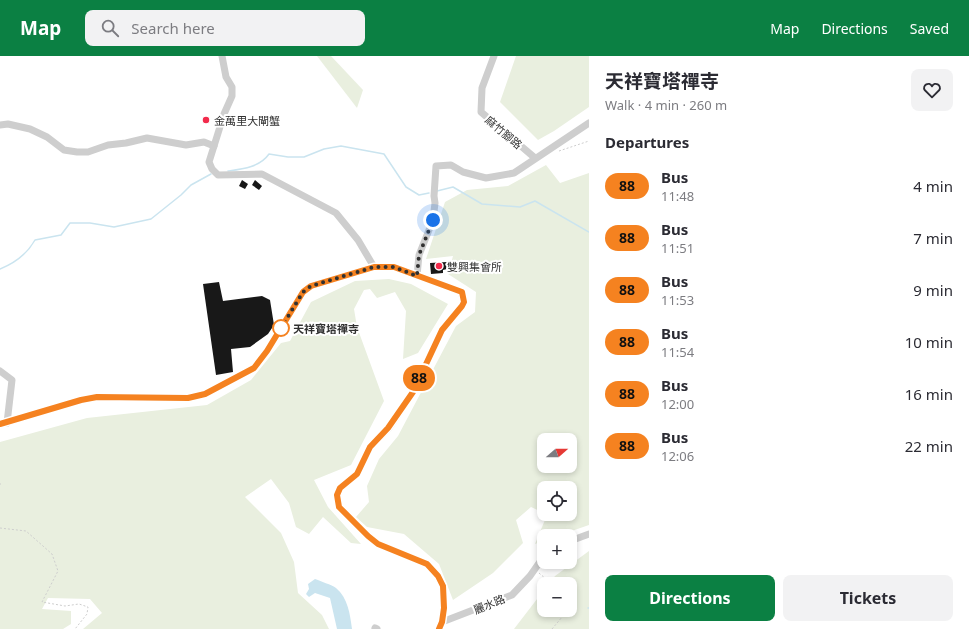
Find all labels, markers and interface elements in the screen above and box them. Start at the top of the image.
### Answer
search box [85,10,365,46]
text: Map [20,15,61,41]
icon: search [99,17,121,39]
text: Search here [131,18,215,38]
text: Map [770,19,799,38]
text: Directions [821,19,888,38]
text: Saved [910,19,949,38]
text: 天祥寶塔禪寺 [605,68,719,94]
button: heart [911,69,953,111]
text: Walk · 4 min · 260 m [605,96,727,114]
street label: 麻竹腳路 [482,112,526,152]
place label: 金萬里大閘蟹 [214,113,280,128]
marker: 金萬里大閘蟹 [201,115,211,125]
text: Departures [605,132,689,152]
text: Bus [661,167,688,187]
text: 88 [619,176,635,195]
text: 4 min [913,176,953,196]
text: 11:48 [661,187,694,205]
your location [423,210,443,230]
text: Bus [661,219,688,239]
text: 88 [619,228,635,247]
text: 7 min [913,228,953,248]
text: 11:51 [661,239,694,257]
place label: 雙興集會所 [447,259,502,274]
marker: 雙興集會所 [434,261,444,271]
text: Bus [661,271,688,291]
text: 88 [619,280,635,299]
text: 9 min [913,280,953,300]
text: 11:53 [661,291,694,309]
marker: 天祥寶塔禪寺 [272,319,290,337]
place label: 天祥寶塔禪寺 [293,321,359,336]
text: Bus [661,323,688,343]
text: 88 [619,332,635,351]
text: 10 min [905,332,953,352]
text: 11:54 [661,343,694,361]
line badge: 88 [401,365,437,391]
text: 88 [411,368,427,387]
text: Bus [661,375,688,395]
text: 88 [619,384,635,403]
text: 16 min [905,384,953,404]
text: 12:00 [661,395,694,413]
text: Bus [661,427,688,447]
north arrow [537,433,577,473]
map controls [537,433,577,617]
text: 88 [619,436,635,455]
text: 22 min [905,436,953,456]
text: 12:06 [661,447,694,465]
button: locate [537,481,577,521]
button: + [537,529,577,569]
button: Directions [605,575,775,621]
button: Tickets [783,575,953,621]
button: − [537,577,577,617]
street label: 麗水路 [471,591,507,617]

